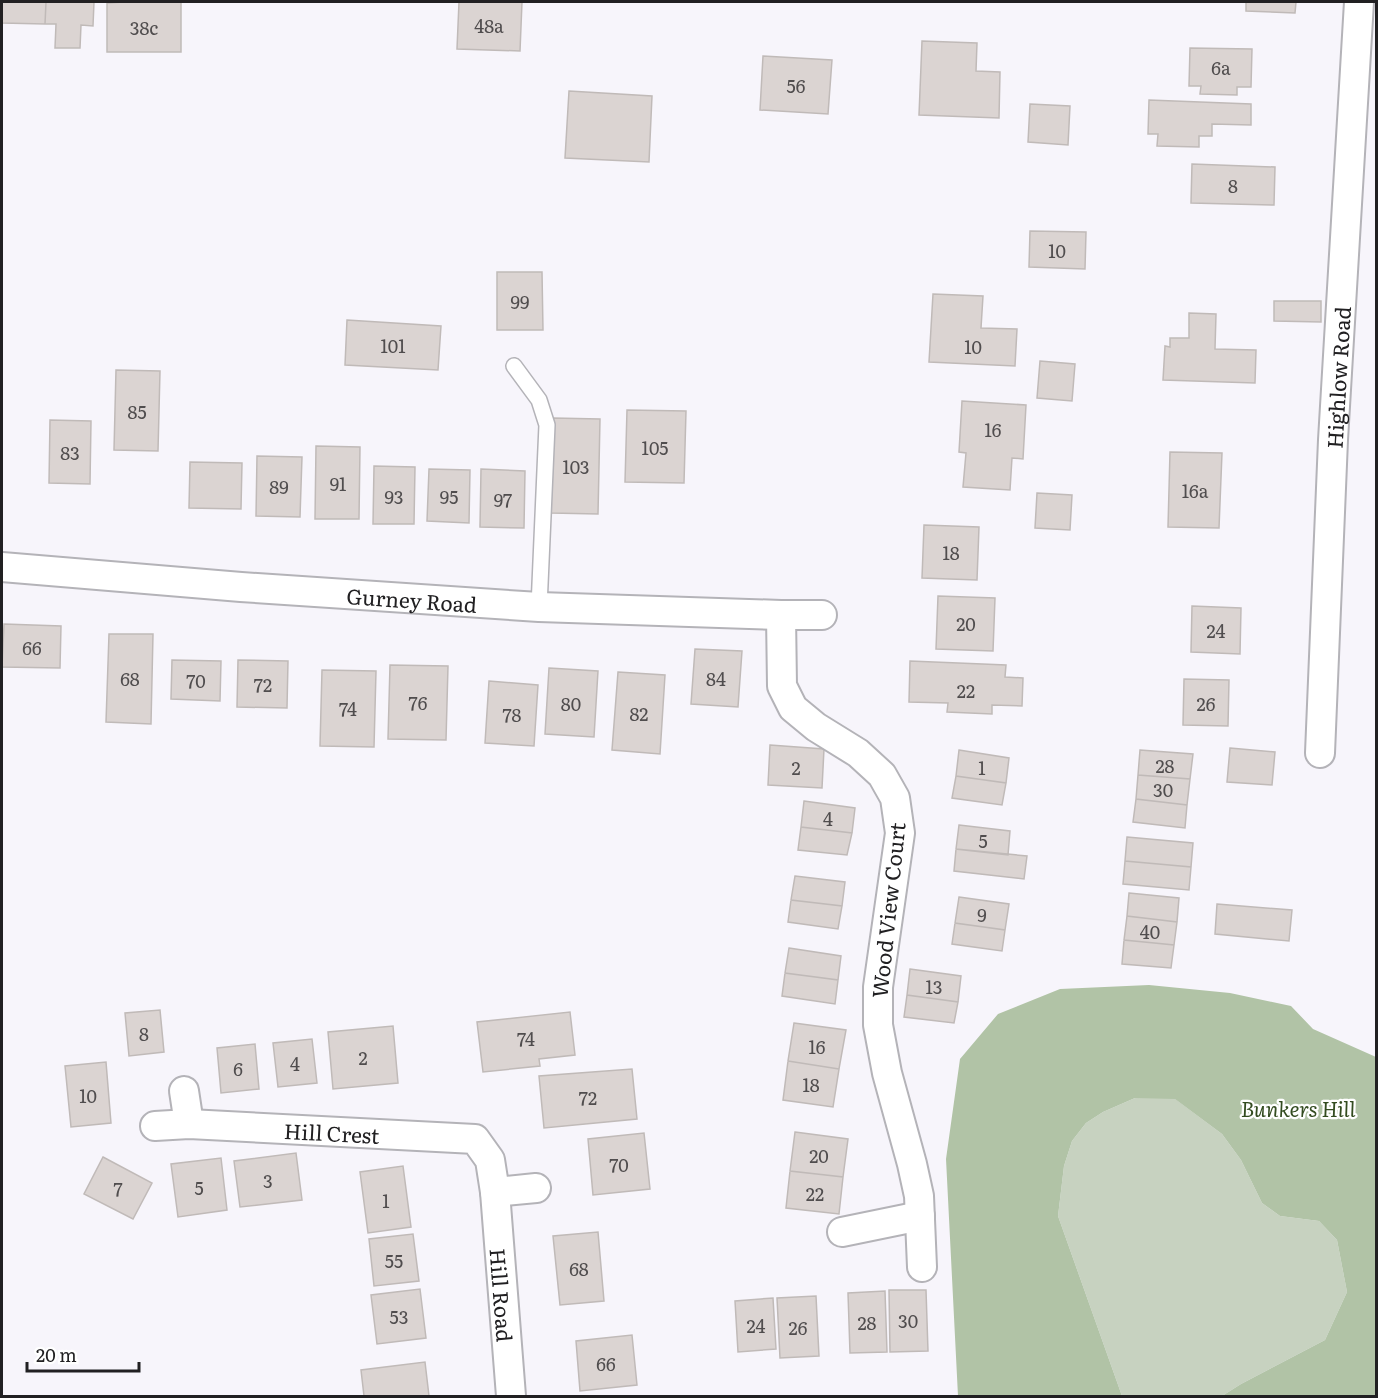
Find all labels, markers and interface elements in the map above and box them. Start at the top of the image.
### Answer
house number: 48a [474,12,504,39]
house number: 38c [130,14,158,41]
house number: 6a [1211,54,1231,81]
house number: 56 [787,72,806,99]
house number: 8 [1228,172,1238,199]
house number: 10 [1048,237,1066,264]
house number: 99 [511,288,529,315]
street label: Highlow Road [1317,305,1356,449]
house number: 101 [380,332,406,359]
house number: 10 [964,333,982,360]
house number: 85 [127,398,147,425]
house number: 16 [985,416,1002,443]
house number: 105 [642,434,668,461]
house number: 83 [60,439,80,466]
house number: 103 [562,453,590,480]
house number: 91 [330,470,346,497]
house number: 89 [269,473,289,500]
house number: 16a [1182,477,1209,504]
house number: 93 [384,483,404,510]
house number: 95 [440,483,458,510]
house number: 97 [494,486,512,513]
house number: 18 [942,539,960,566]
street label: Gurney Road [346,579,478,618]
house number: 20 [956,610,976,637]
house number: 24 [1206,617,1226,644]
house number: 66 [22,634,42,661]
house number: 68 [120,665,140,692]
house number: 84 [706,665,726,692]
house number: 70 [186,667,206,694]
house number: 72 [254,671,272,698]
house number: 22 [957,677,975,704]
house number: 76 [409,689,428,716]
house number: 80 [561,690,581,717]
house number: 26 [1197,690,1216,717]
house number: 74 [339,695,357,722]
house number: 82 [630,700,648,727]
house number: 78 [502,701,522,728]
house number: 28 [1155,752,1175,779]
house number: 2 [791,754,801,781]
house number: 1 [978,754,986,781]
house number: 30 [1153,776,1173,803]
house number: 4 [823,805,833,832]
street label: Wood View Court [862,820,912,999]
house number: 5 [978,827,988,854]
house number: 9 [977,901,987,928]
house number: 40 [1140,918,1160,945]
house number: 13 [925,973,943,1000]
house number: 8 [139,1020,149,1047]
house number: 74 [517,1025,535,1052]
house number: 16 [809,1033,826,1060]
house number: 2 [358,1044,368,1071]
house number: 4 [290,1050,300,1077]
house number: 6 [233,1055,243,1082]
house number: 18 [802,1071,820,1098]
house number: 10 [79,1082,97,1109]
house number: 72 [579,1084,597,1111]
park label: Bunkers Hill [1241,1092,1355,1123]
street label: Hill Crest [283,1114,381,1149]
house number: 20 [809,1142,829,1169]
house number: 70 [609,1151,629,1178]
house number: 3 [263,1167,273,1194]
house number: 5 [194,1174,204,1201]
house number: 7 [113,1175,123,1202]
house number: 22 [806,1180,824,1207]
house number: 1 [382,1187,390,1214]
house number: 55 [385,1247,403,1274]
street label: Hill Road [484,1247,522,1343]
house number: 68 [569,1255,589,1282]
house number: 53 [390,1303,408,1330]
house number: 30 [898,1307,918,1334]
house number: 28 [857,1309,877,1336]
house number: 24 [746,1312,766,1339]
house number: 26 [789,1314,808,1341]
scale bar [27,1335,140,1373]
text: 20 m [36,1341,77,1368]
house number: 66 [596,1350,616,1377]

